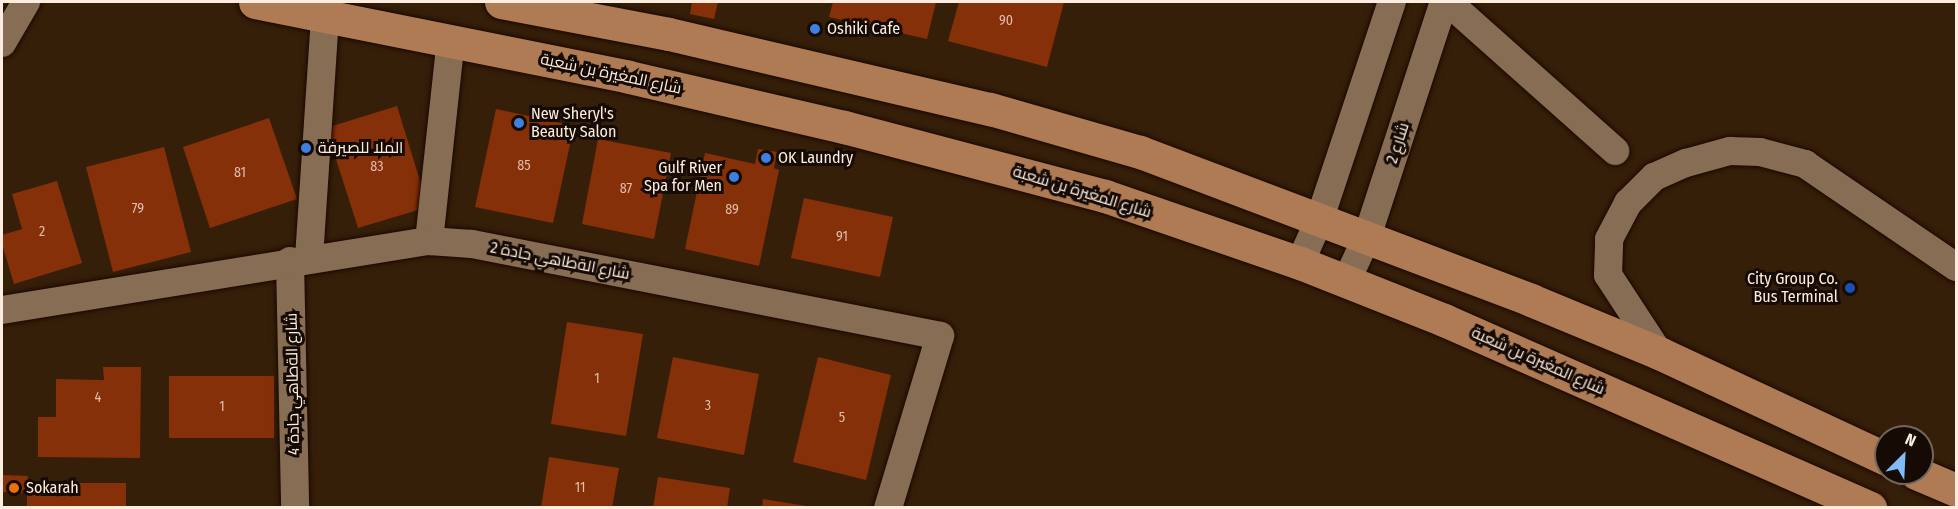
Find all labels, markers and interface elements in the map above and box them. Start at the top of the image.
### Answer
house number: 90 [999,13,1013,29]
place label: Oshiki Cafe [827,19,900,39]
marker: Oshiki Cafe [808,22,822,36]
street label: شارع المغيرة بن شعبة [539,50,683,98]
place label: New Sheryl's Beauty Salon [531,104,616,142]
marker: New Sheryl's Beauty Salon [512,116,526,130]
street label: شارع 2 [1382,120,1414,166]
place label: الملا للصيرفة [318,138,403,158]
marker: الملا للصيرفة [299,141,313,155]
place label: OK Laundry [778,148,853,168]
marker: OK Laundry [759,151,773,165]
house number: 85 [517,158,531,174]
place label: Gulf River Spa for Men [644,158,722,196]
house number: 83 [370,159,384,175]
street label: شارع المغيرة بن شعبة [1011,162,1153,222]
house number: 81 [234,165,246,181]
marker: Gulf River Spa for Men [727,170,741,184]
house number: 87 [620,181,632,197]
house number: 79 [132,201,144,217]
house number: 89 [725,202,739,218]
house number: 2 [39,224,45,240]
house number: 91 [836,229,848,245]
street label: شارع الةطاهي جادة 2 [489,238,631,284]
place label: City Group Co. Bus Terminal [1747,269,1838,307]
marker: City Group Co. Bus Terminal [1843,281,1857,295]
street label: شارع الةطاهي جادة 4 [282,313,304,455]
street label: شارع المغيرة بن شعبة [1468,323,1608,399]
house number: 1 [594,371,600,387]
house number: 4 [95,390,101,406]
house number: 3 [705,398,711,414]
house number: 1 [219,399,225,415]
house number: 5 [839,410,845,426]
north arrow [1874,425,1934,485]
text: N [1902,429,1919,451]
place label: Sokarah [26,478,79,498]
house number: 11 [575,480,585,496]
marker: Sokarah [7,481,21,495]

